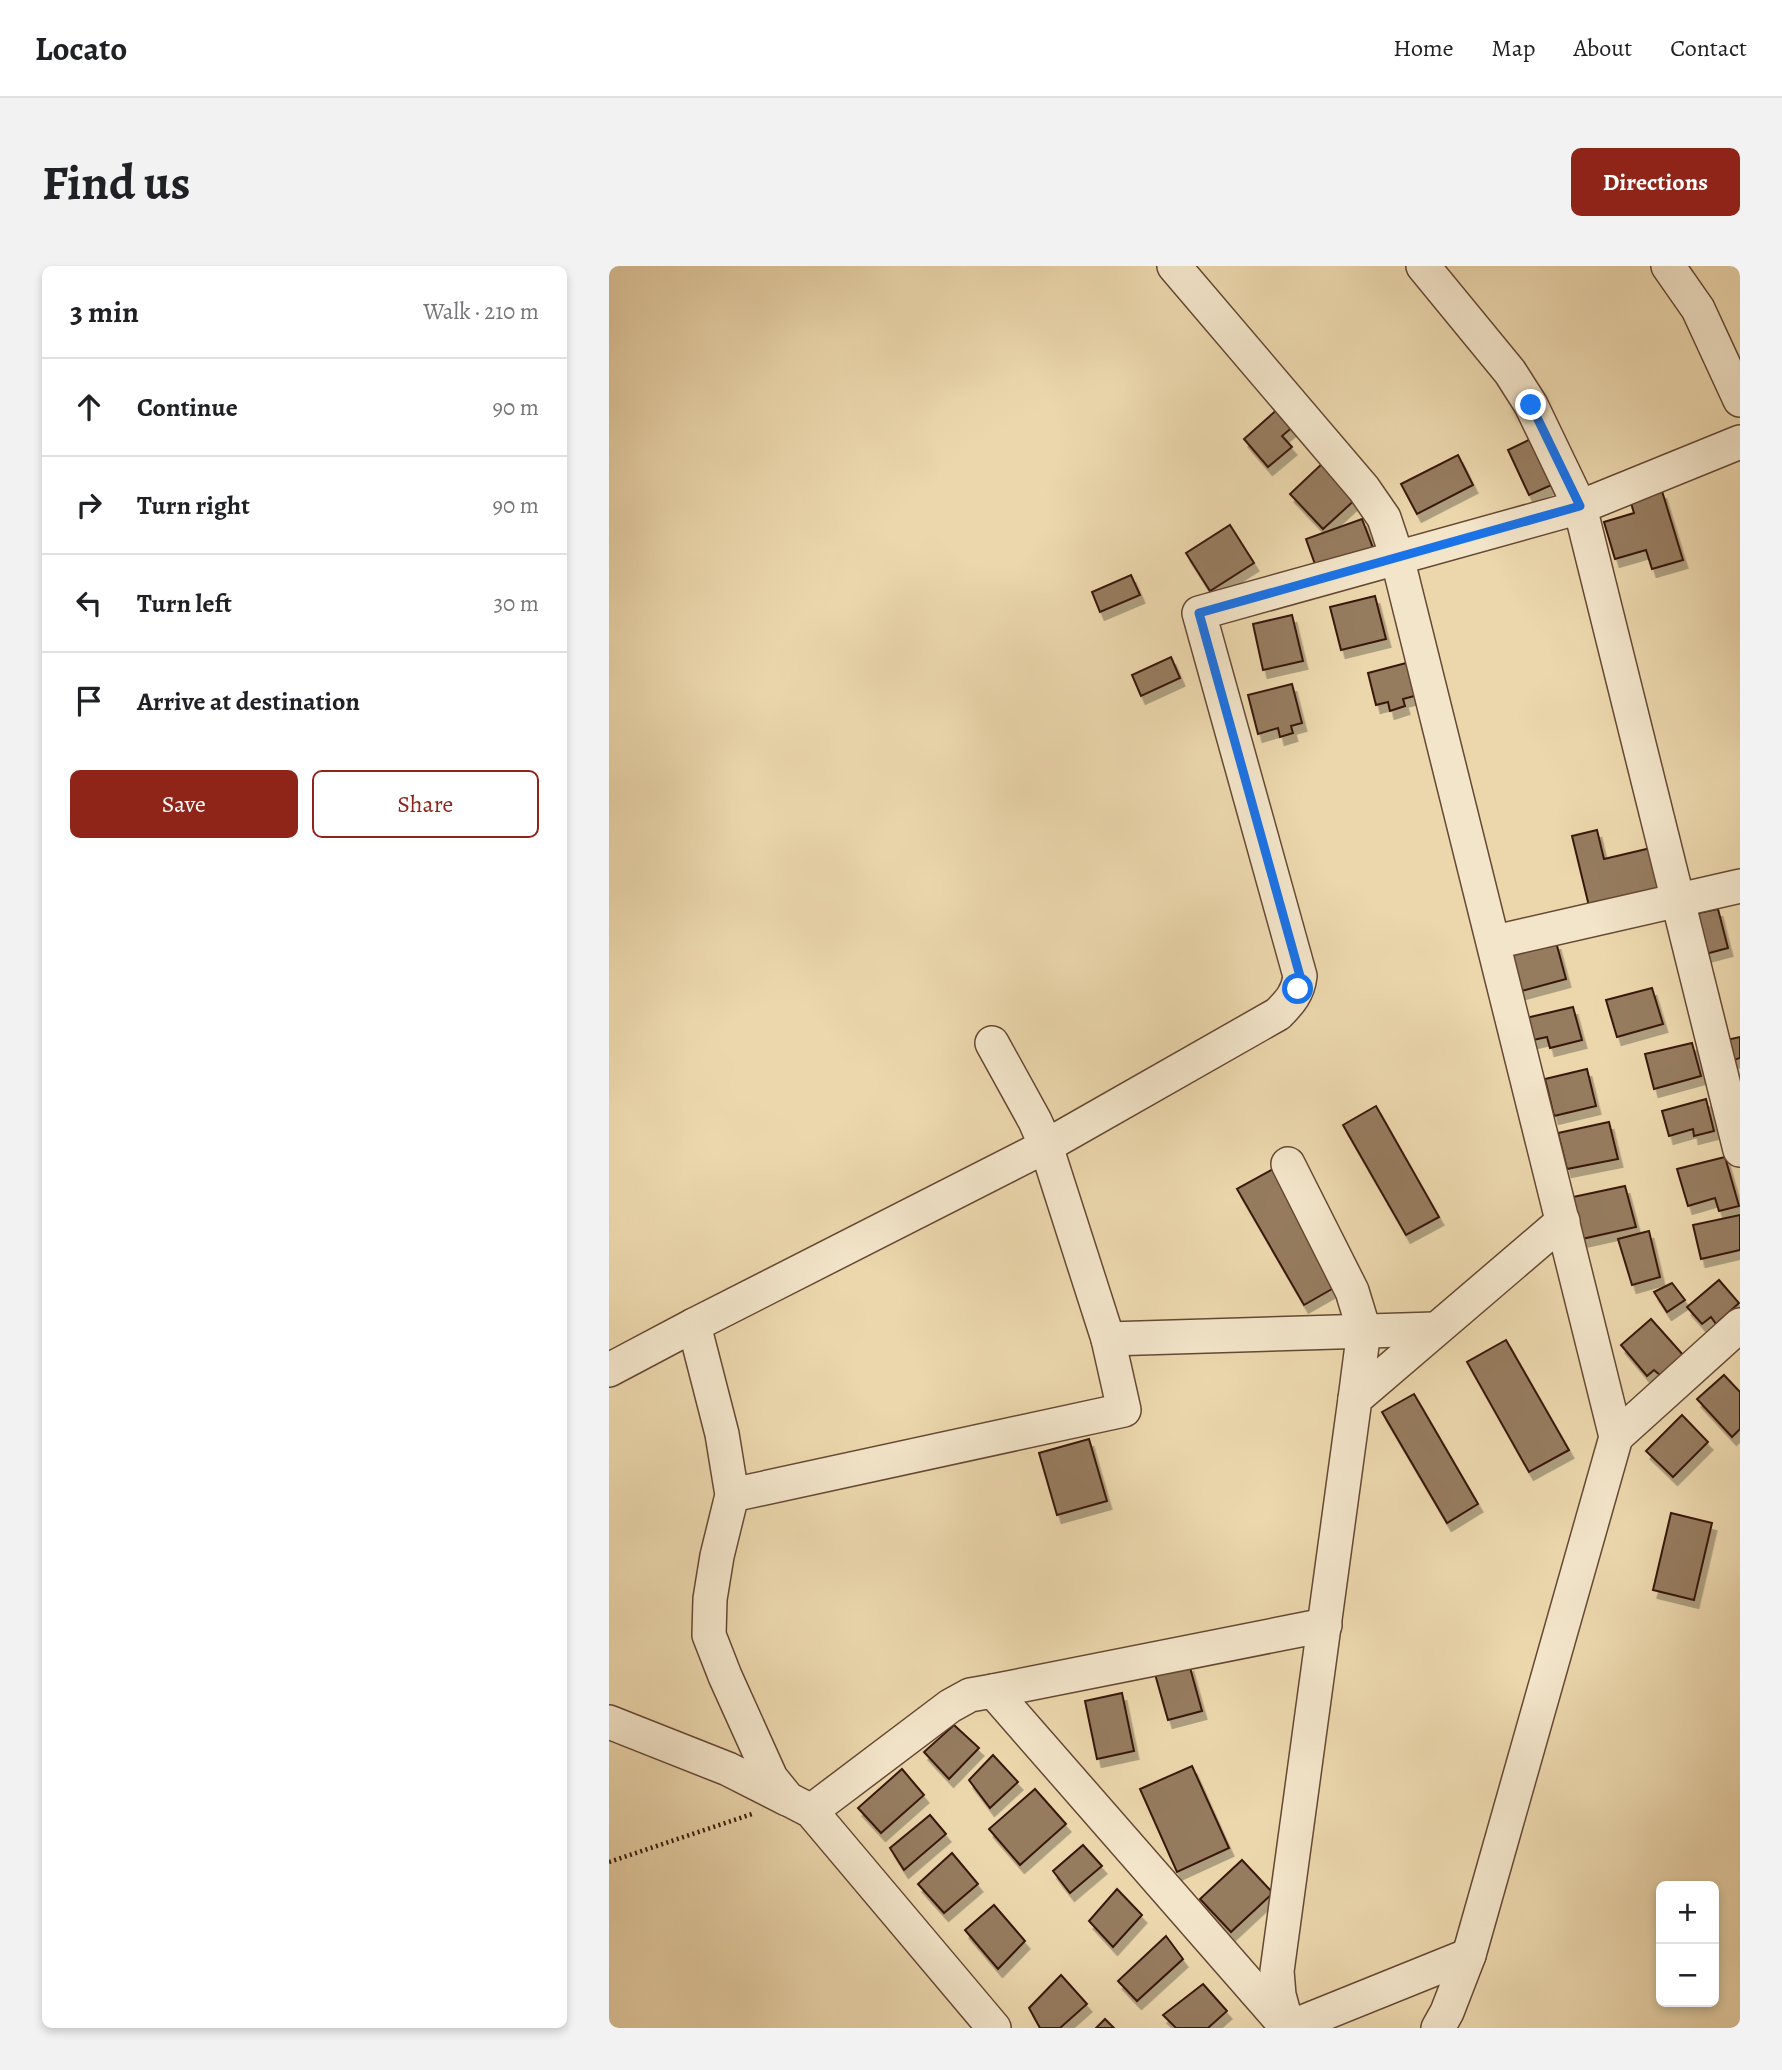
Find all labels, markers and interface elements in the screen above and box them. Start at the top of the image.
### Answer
text: Locato [35,26,127,71]
text: Home [1393,32,1454,64]
text: Map [1492,32,1536,64]
text: About [1574,32,1632,64]
text: Contact [1670,32,1747,64]
button: Directions [1571,148,1740,216]
text: Find us [42,149,190,216]
text: 3 min [70,292,139,332]
text: Walk · 210 m [423,296,539,327]
icon: ahead [70,388,108,426]
route end [1515,389,1546,420]
text: Continue [137,390,238,425]
text: 90 m [493,392,539,423]
icon: right [70,486,108,524]
text: Turn right [137,488,250,523]
text: 90 m [493,490,539,521]
icon: left [70,584,108,622]
text: Turn left [137,586,232,621]
text: 30 m [493,588,539,619]
icon: arrive [70,682,108,720]
text: Arrive at destination [137,684,360,719]
button: Save [70,770,298,838]
button: Share [312,770,539,838]
route start [1282,973,1313,1004]
map controls [1656,1881,1719,2007]
button: + [1656,1881,1719,1944]
button: − [1656,1944,1719,2007]

